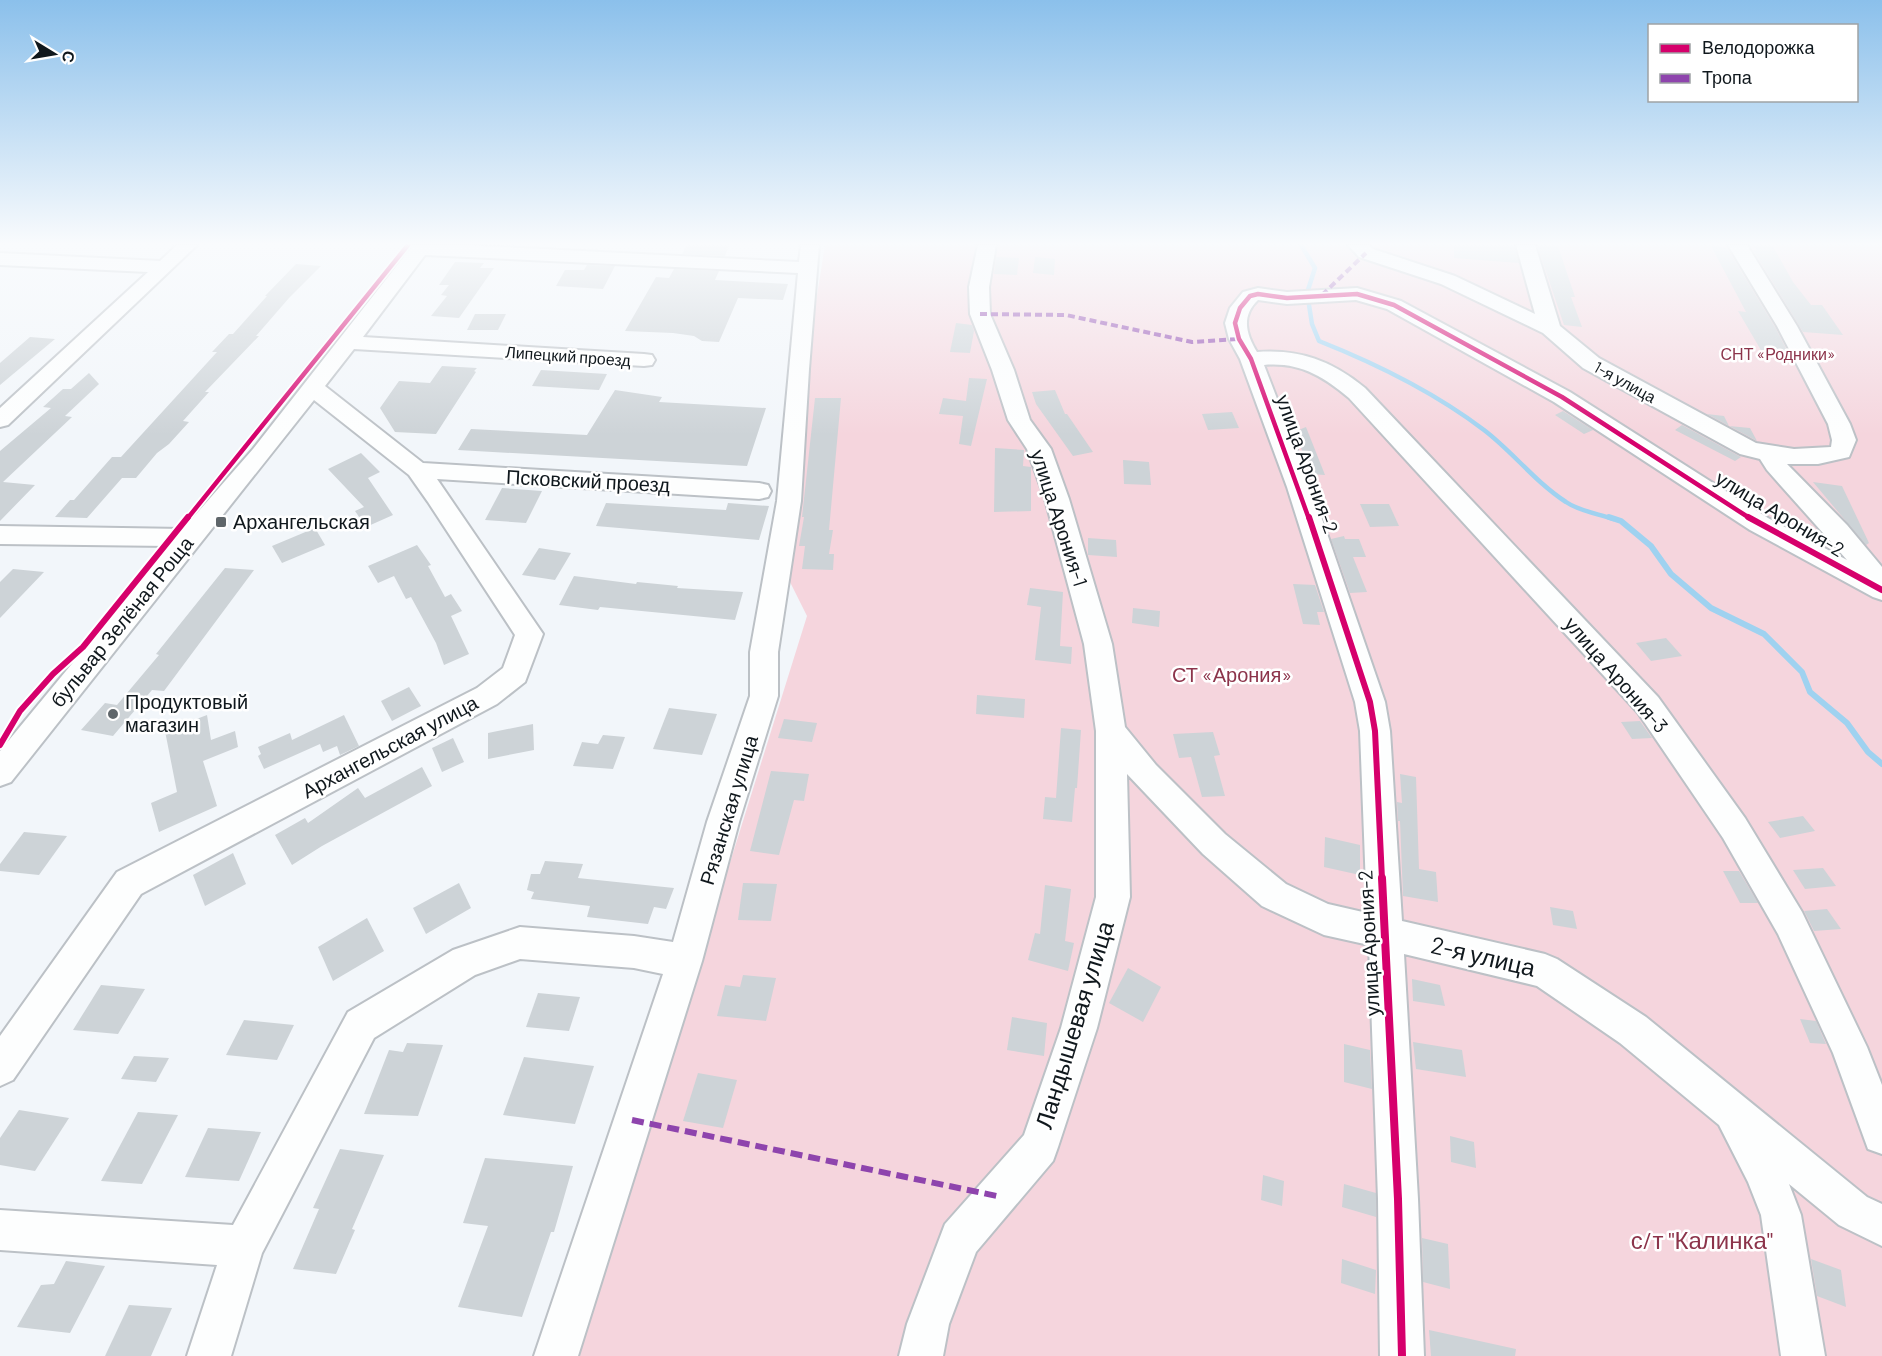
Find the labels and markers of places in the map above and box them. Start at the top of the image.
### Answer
place label: Архангельская [233,509,370,533]
marker: Архангельская [214,515,228,529]
place label: Продуктовый магазин [125,689,248,736]
marker: Продуктовый магазин [106,707,120,721]

